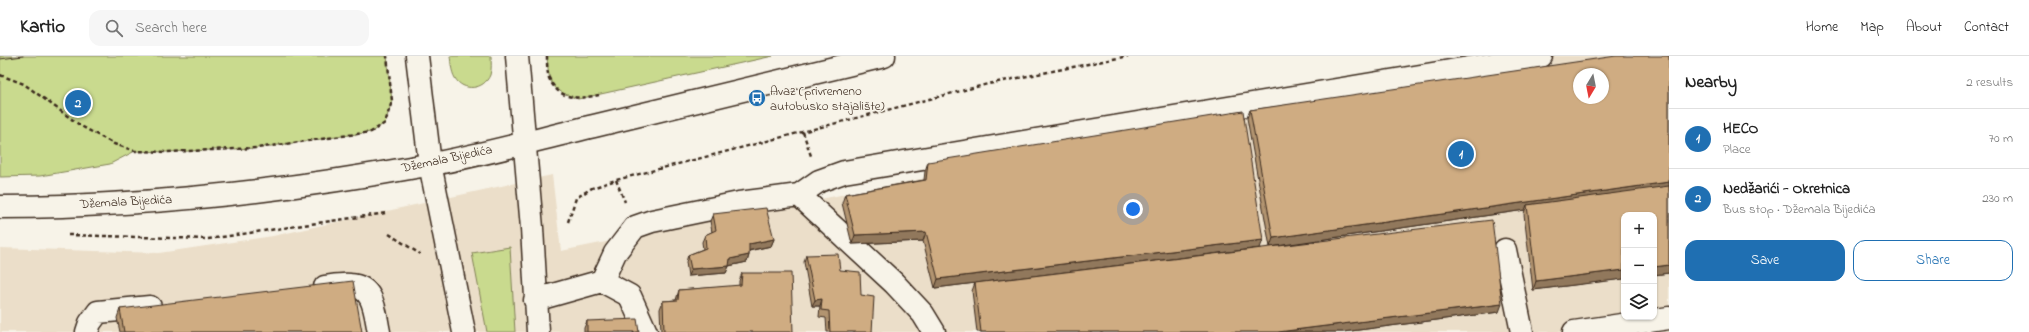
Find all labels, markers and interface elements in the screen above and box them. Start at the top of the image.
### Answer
search box [89,10,369,46]
text: Kartio [20,14,65,41]
icon: search [103,17,125,39]
text: Search here [135,17,207,39]
text: Home [1806,17,1838,38]
text: Map [1860,17,1884,38]
text: About [1906,17,1942,38]
text: Contact [1964,17,2009,38]
north arrow [1573,68,1609,104]
text: Nearby [1685,70,1737,95]
text: 2 results [1966,73,2013,92]
place label: Avaz (privremeno autobusko stajalište) [770,82,885,116]
pin: 2 [65,88,91,118]
bus stop icon: Avaz (privremeno autobusko stajalište) [747,88,767,108]
text: HECO [1723,118,1758,140]
text: 1 [1696,129,1700,148]
text: 70 m [1989,129,2013,148]
pin: 1 [1448,139,1474,169]
street label: Džemala Bijedića [399,140,494,178]
text: Place [1723,140,1751,159]
text: Nedžarići - Okretnica [1723,178,1850,200]
text: 2 [1695,189,1701,208]
text: 230 m [1982,189,2013,208]
street label: Džemala Bijedića [78,190,173,214]
your location [1123,199,1143,219]
text: Bus stop · Džemala Bijedića [1723,200,1875,219]
map controls [1621,212,1657,320]
button: + [1621,212,1657,248]
button: Save [1685,240,1845,281]
button: Share [1853,240,2013,281]
button: − [1621,248,1657,284]
button: layers [1621,284,1657,320]

